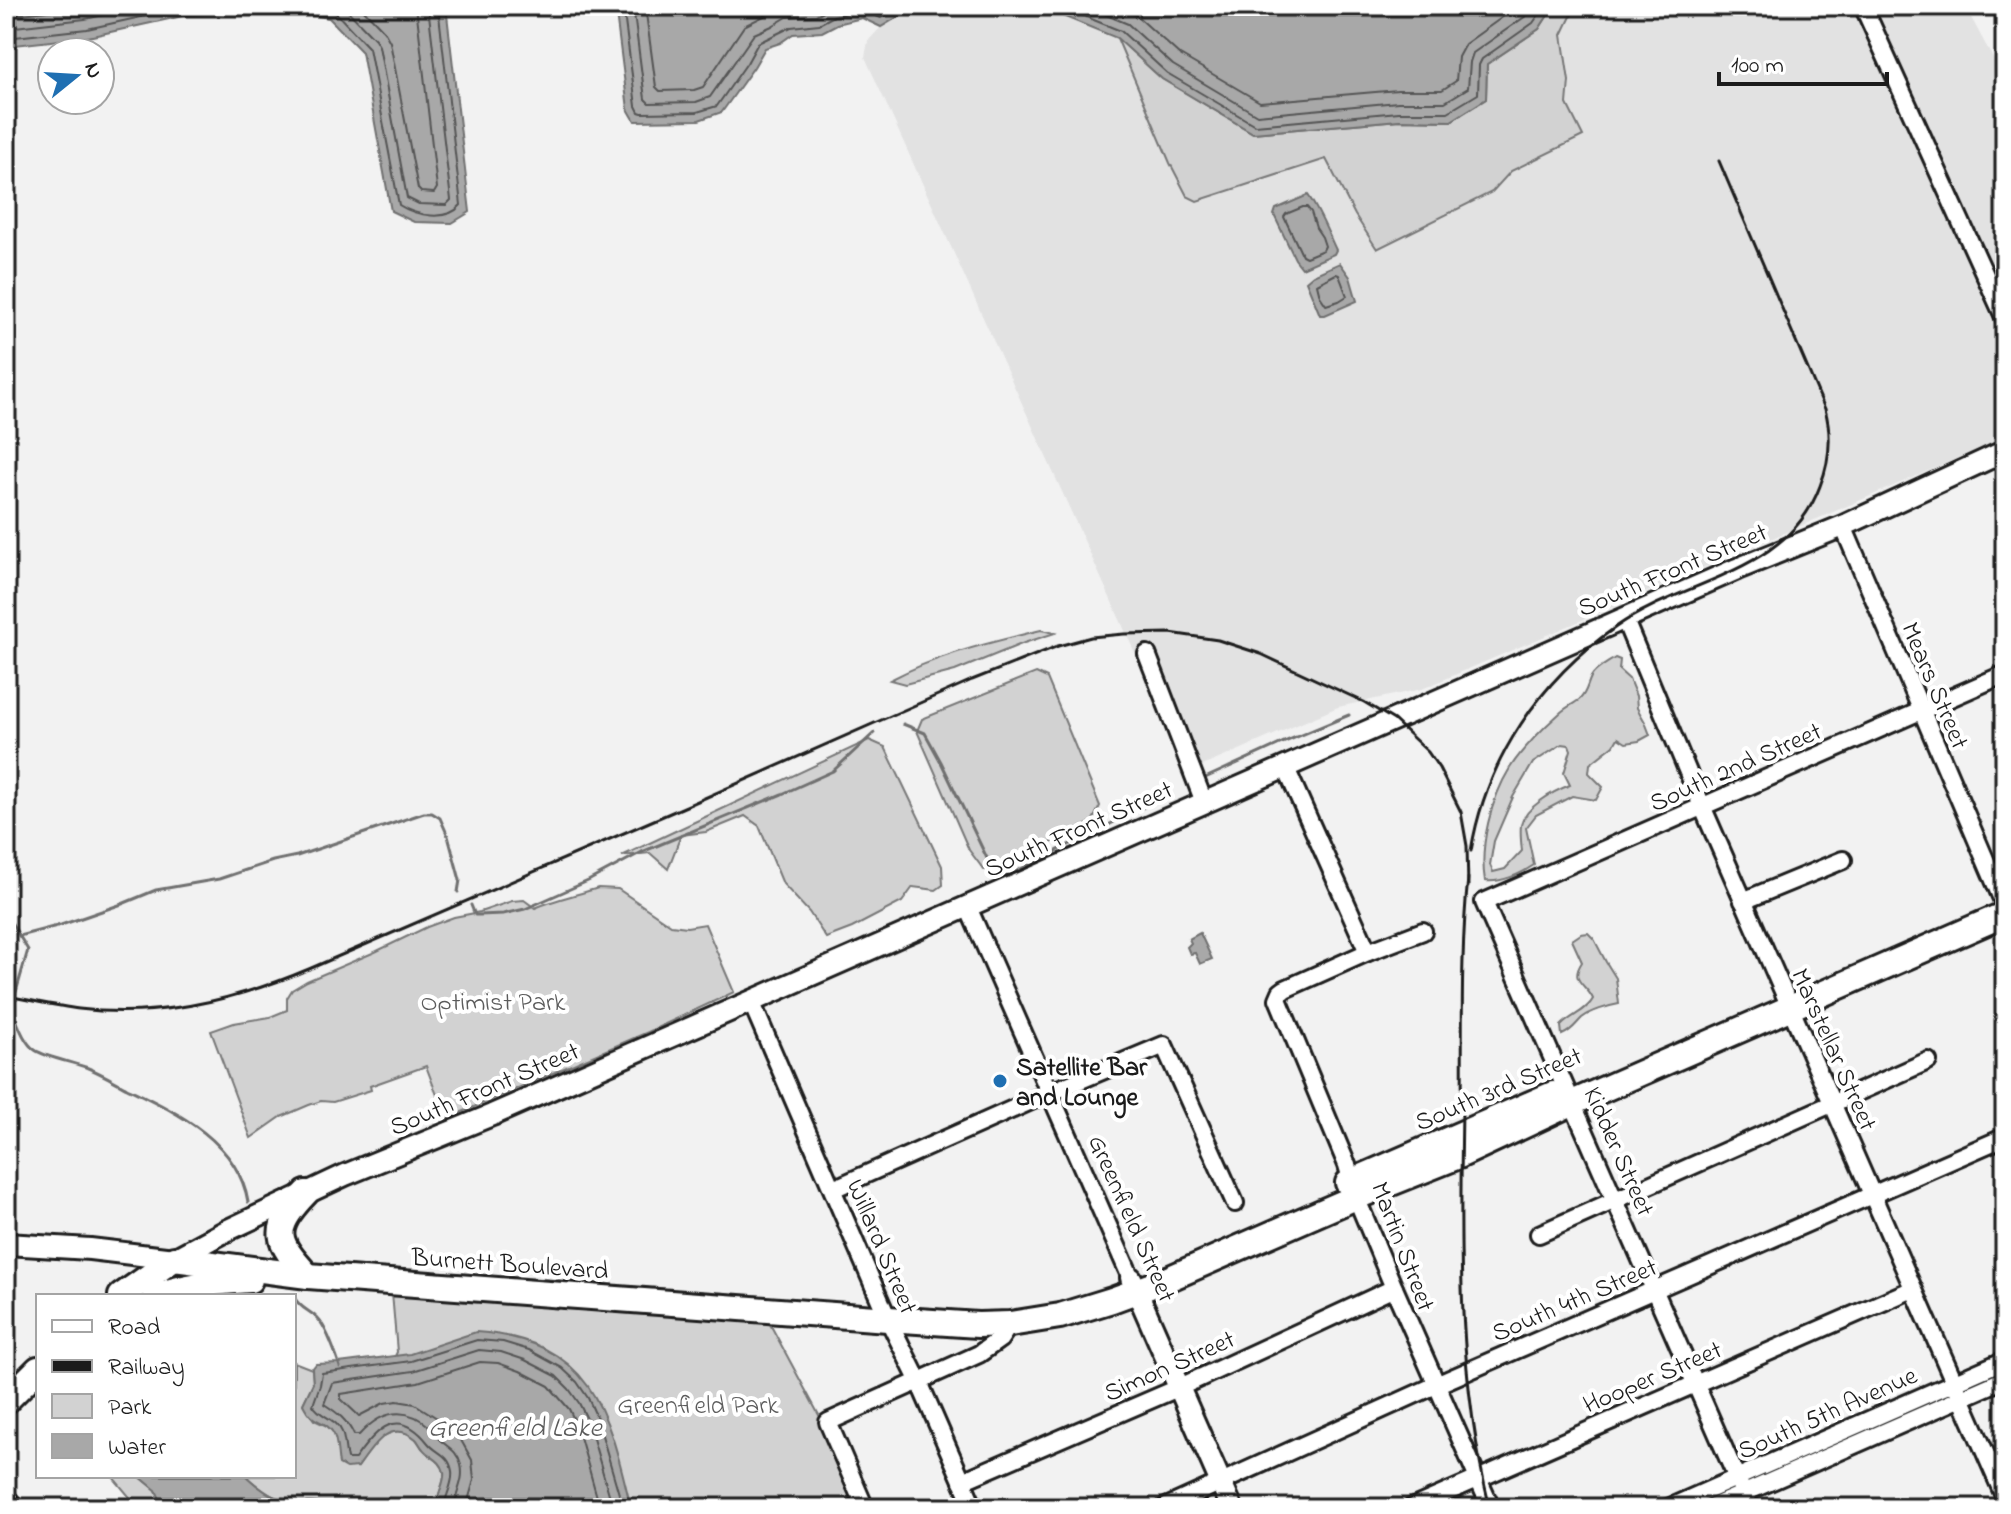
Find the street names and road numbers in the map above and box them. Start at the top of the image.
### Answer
street label: South Front Street [1573,515,1774,629]
street label: Mears Street [1889,617,1977,756]
street label: South 2nd Street [1644,714,1829,824]
street label: South Front Street [979,772,1180,889]
street label: Marstellar Street [1779,963,1885,1138]
street label: South Front Street [385,1034,586,1148]
street label: South 3rd Street [1410,1038,1589,1143]
street label: Kidder Street [1572,1081,1663,1223]
street label: Greenfield Street [1076,1129,1184,1309]
street label: Willard Street [835,1174,926,1321]
street label: Martin Street [1359,1177,1443,1318]
street label: Burnett Boulevard [409,1240,610,1292]
street label: South 4th Street [1487,1250,1664,1354]
street label: Simon Street [1099,1322,1242,1414]
street label: Hooper Street [1578,1332,1729,1425]
street label: South 5th Avenue [1732,1358,1924,1471]

